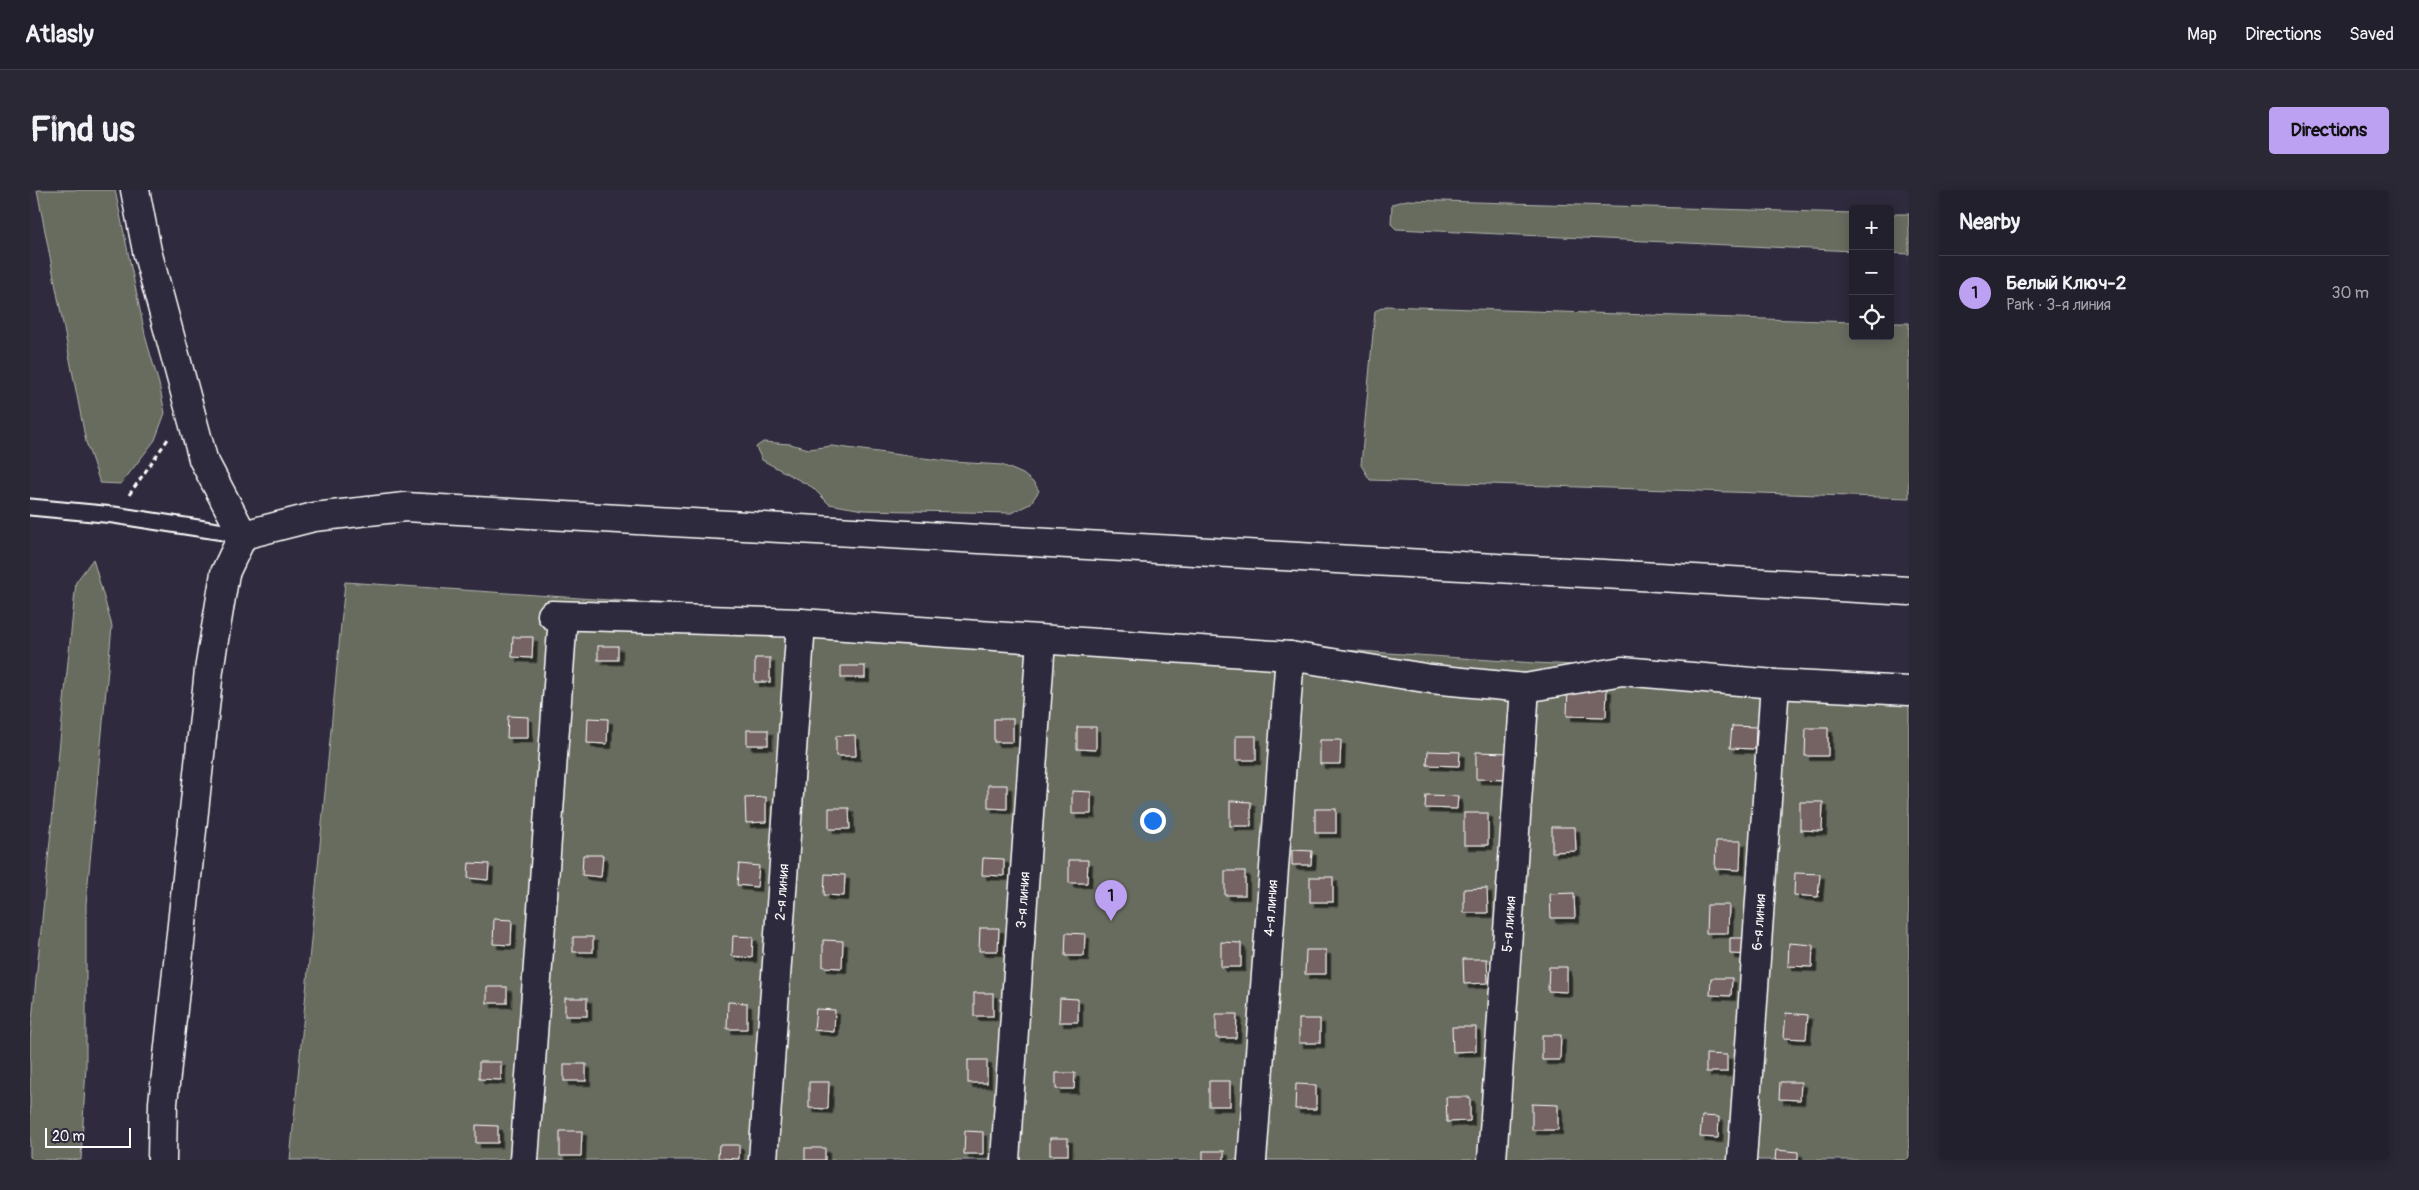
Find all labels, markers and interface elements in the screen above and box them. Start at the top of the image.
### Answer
text: Atlasly [25,20,94,49]
text: Map [2187,23,2217,46]
text: Directions [2245,23,2321,46]
text: Saved [2349,23,2394,46]
button: Directions [2269,107,2389,154]
text: Find us [30,108,135,152]
map controls [1849,205,1894,340]
button: + [1849,205,1894,250]
text: Nearby [1959,209,2020,236]
button: − [1849,250,1894,295]
text: Белый Ключ-2 [2006,271,2126,295]
text: 1 [1972,283,1978,303]
text: 30 m [2331,283,2369,303]
button: locate [1849,295,1894,340]
text: Park · 3-я линия [2006,295,2111,315]
your location [1140,808,1166,834]
street label: 2-я линия [772,863,792,921]
street label: 3-я линия [1013,871,1033,929]
street label: 4-я линия [1261,879,1281,937]
pin: 1 [1095,880,1127,921]
street label: 6-я линия [1749,893,1769,951]
street label: 5-я линия [1499,895,1519,953]
scale bar [45,1125,131,1148]
text: 20 m [52,1128,85,1145]

